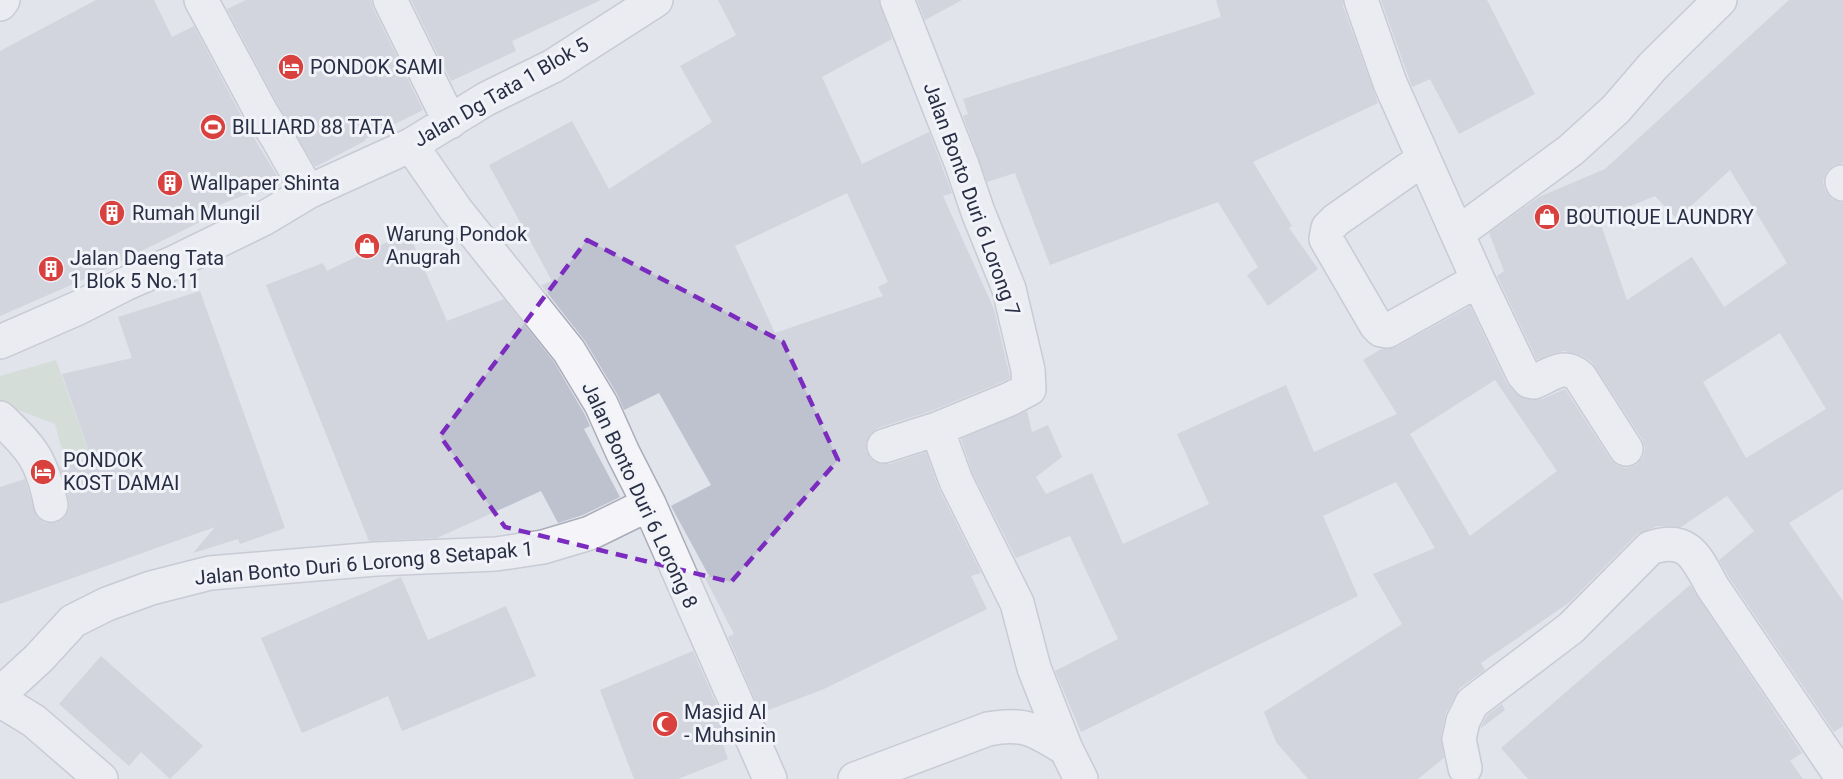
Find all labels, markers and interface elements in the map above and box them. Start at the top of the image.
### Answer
street label: Jalan Dg Tata 1 Blok 5 [409,32,593,152]
hotel icon: PONDOK SAMI [276,52,306,82]
place label: PONDOK SAMI [310,55,443,79]
street label: Jalan Bonto Duri 6 Lorong 7 [919,79,1025,319]
sports icon: BILLIARD 88 TATA [198,112,228,142]
place label: BILLIARD 88 TATA [232,115,395,139]
building icon: Wallpaper Shinta [155,168,185,198]
place label: Wallpaper Shinta [190,171,340,195]
building icon: Rumah Mungil [97,198,127,228]
place label: Rumah Mungil [132,201,260,225]
shop icon: BOUTIQUE LAUNDRY [1532,202,1562,232]
place label: BOUTIQUE LAUNDRY [1566,205,1754,229]
place label: Warung Pondok Anugrah [386,222,528,269]
shop icon: Warung Pondok Anugrah [352,231,382,261]
place label: Jalan Daeng Tata 1 Blok 5 No.11 [70,246,224,293]
building icon: Jalan Daeng Tata 1 Blok 5 No.11 [36,254,66,284]
street label: Jalan Bonto Duri 6 Lorong 8 [577,378,703,612]
place label: PONDOK KOST DAMAI [63,448,179,495]
hotel icon: PONDOK KOST DAMAI [28,457,58,487]
street label: Jalan Bonto Duri 6 Lorong 8 Setapak 1 [193,536,535,590]
place label: Masjid Al - Muhsinin [684,700,776,747]
mosque icon: Masjid Al - Muhsinin [650,709,680,739]

